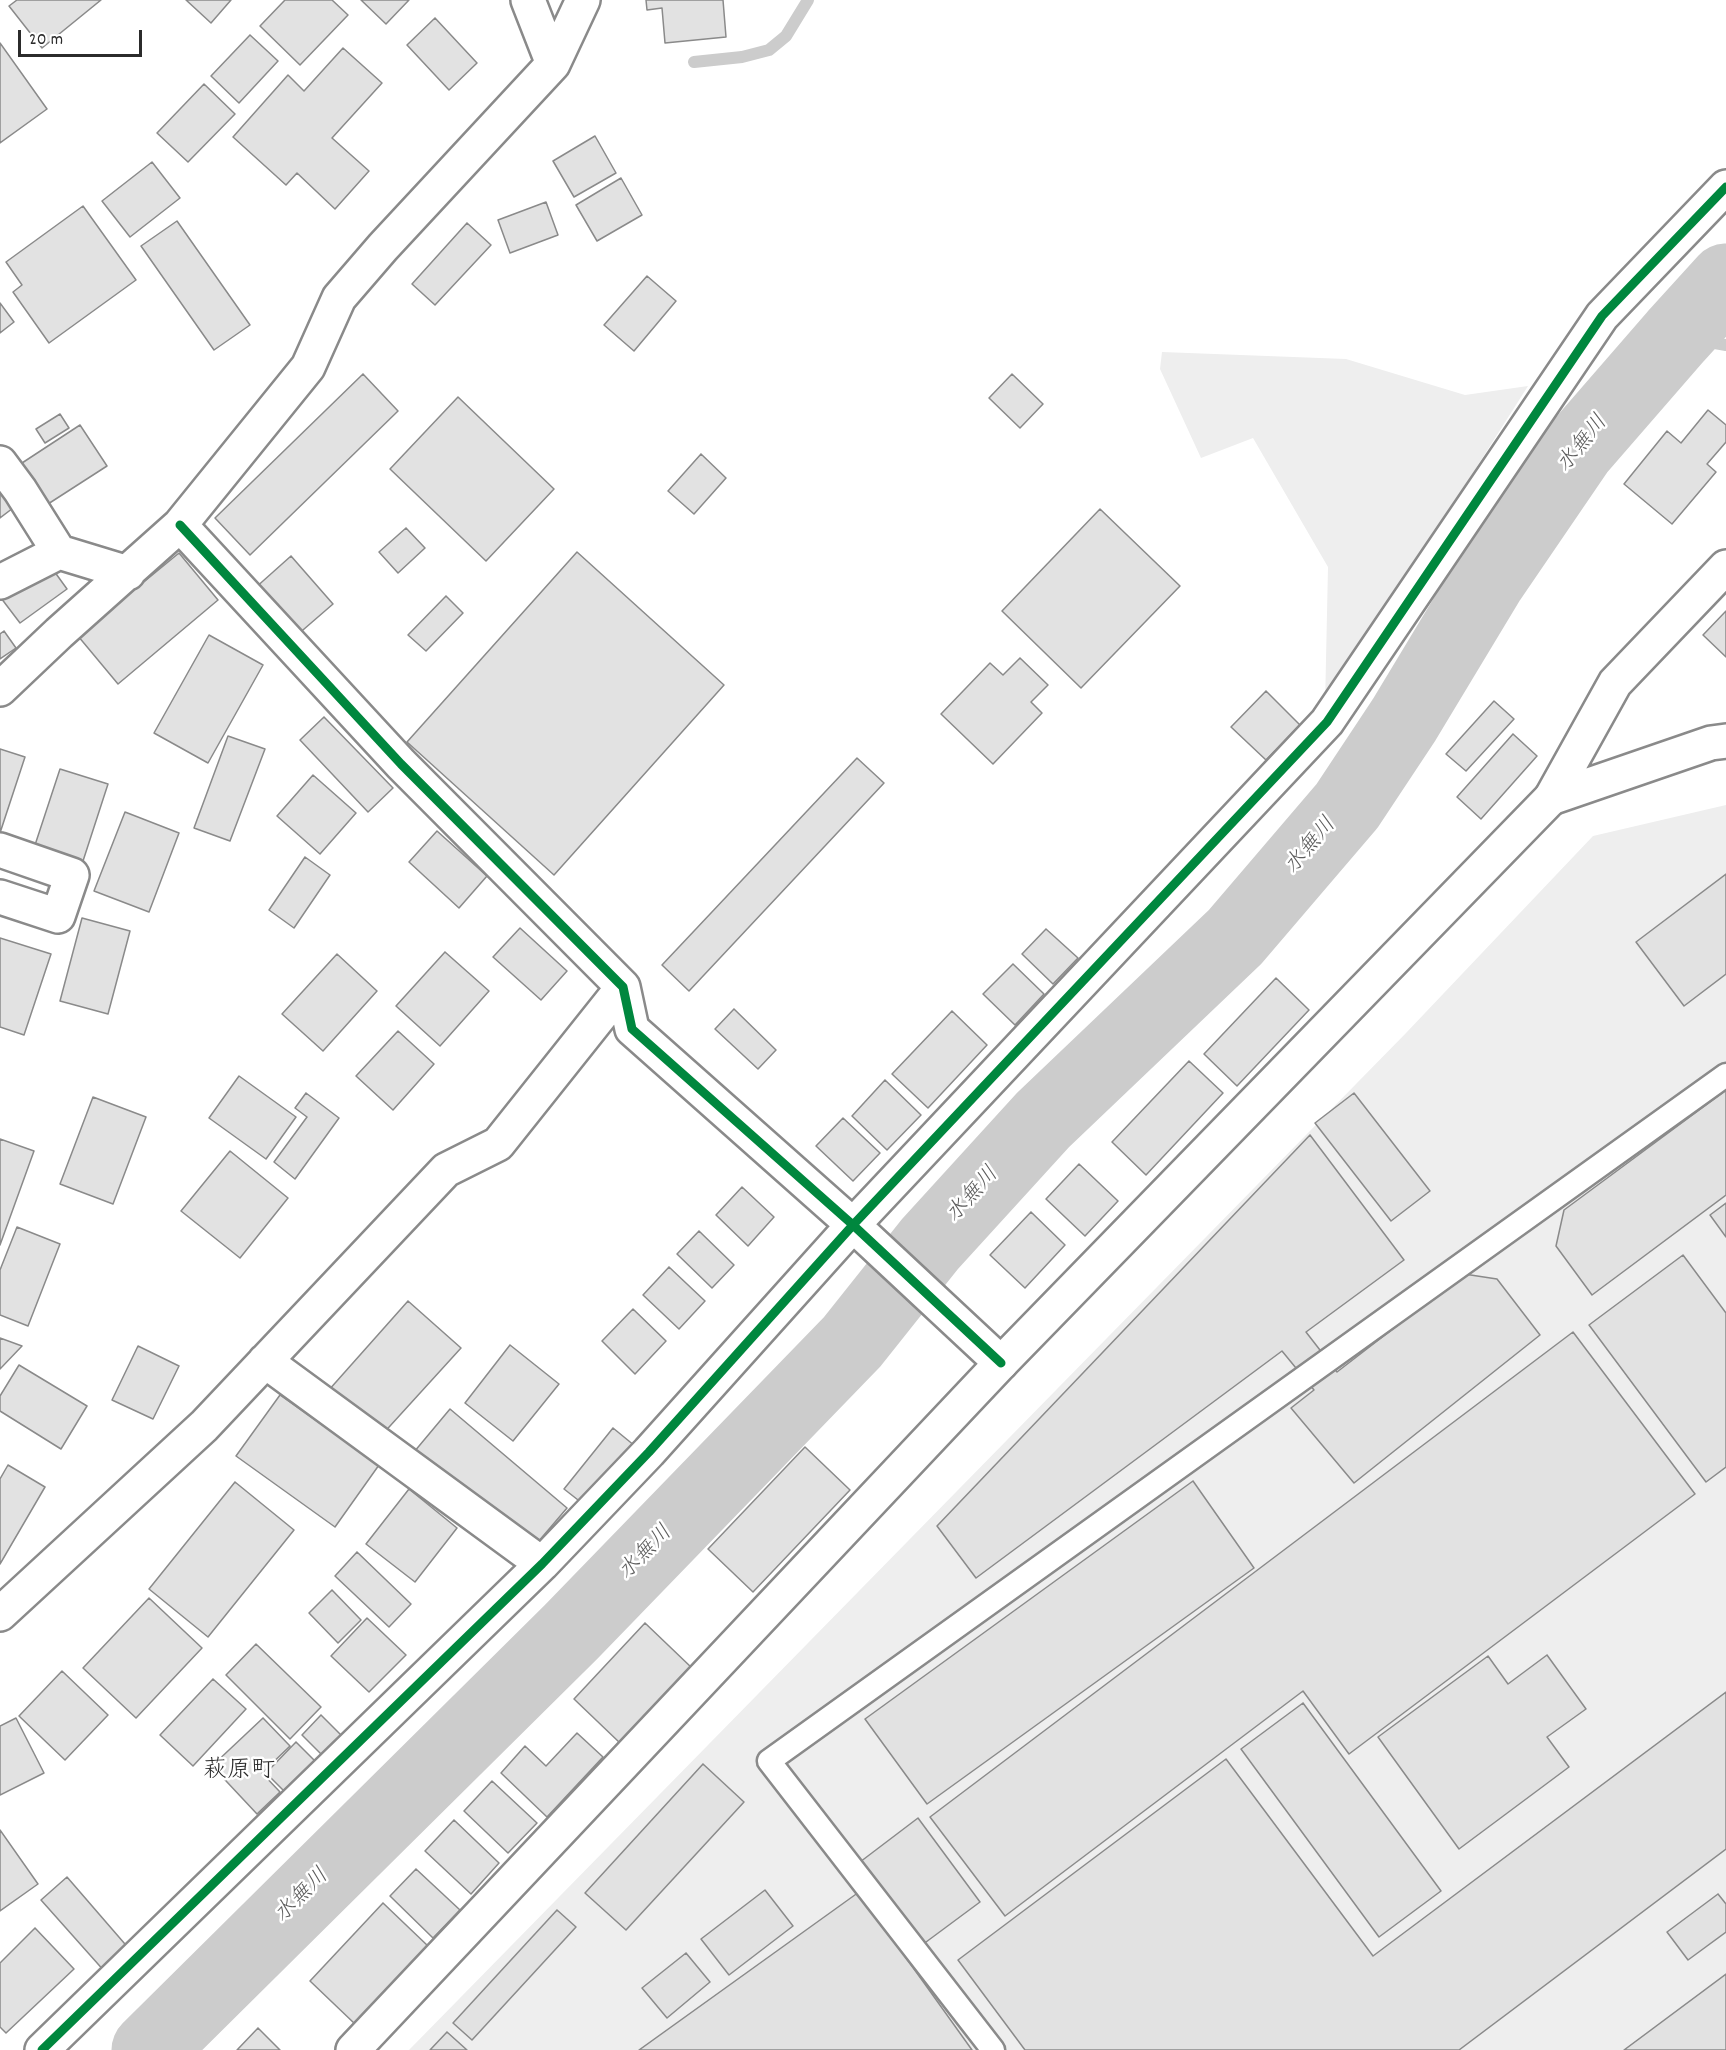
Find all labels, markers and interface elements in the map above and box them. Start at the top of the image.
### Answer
scale bar [21,18,146,56]
text: 20 m [29,28,63,53]
water label: 水無川 [1553,411,1615,479]
water label: 水無川 [1281,813,1343,881]
water label: 水無川 [942,1163,1006,1229]
water label: 水無川 [615,1521,679,1587]
district label: 萩原町 [203,1759,275,1787]
water label: 水無川 [270,1864,336,1930]

